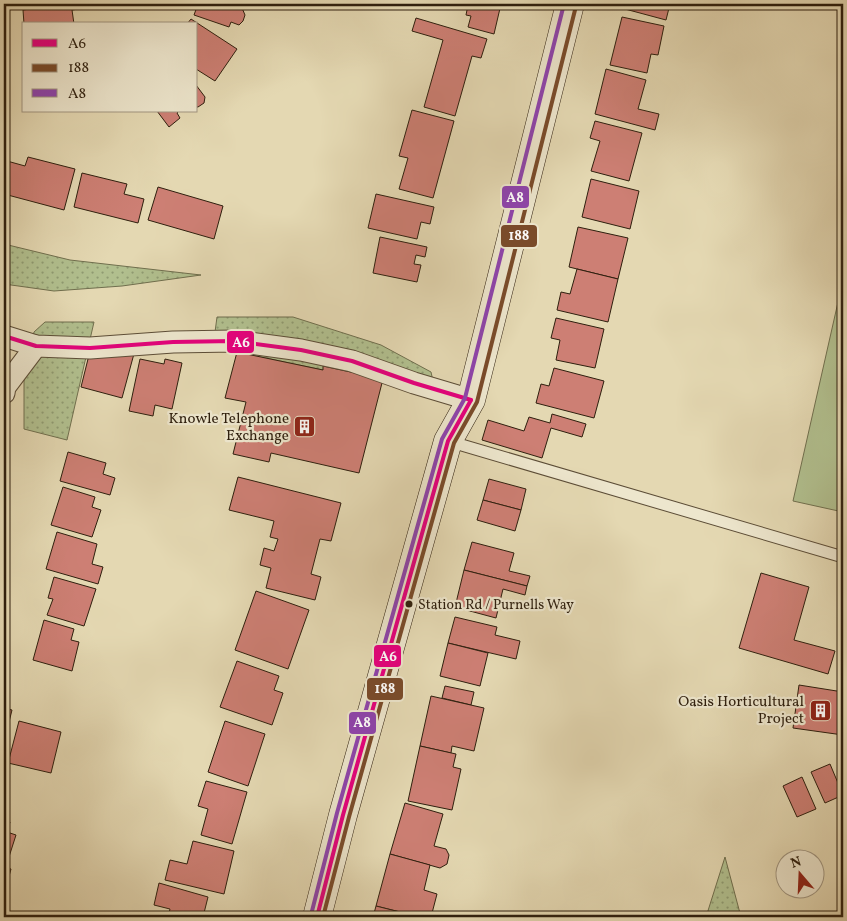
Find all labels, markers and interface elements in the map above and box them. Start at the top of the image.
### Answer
legend [22,22,198,112]
text: A6 [68,34,86,55]
text: 188 [68,58,89,79]
text: A8 [68,84,86,105]
line badge: A8 [501,185,530,209]
text: A8 [506,189,524,208]
line badge: 188 [500,224,538,248]
text: 188 [509,227,529,246]
line badge: A6 [226,330,255,354]
text: A6 [232,334,250,353]
place label: Knowle Telephone Exchange [168,409,289,447]
building icon: Knowle Telephone Exchange [293,415,317,439]
place label: Station Rd / Purnells Way [418,596,574,615]
marker: Station Rd / Purnells Way [404,599,414,609]
line badge: A6 [373,644,402,668]
text: A6 [379,648,397,667]
line badge: 188 [366,677,404,701]
text: 188 [375,680,395,699]
place label: Oasis Horticultural Project [678,692,804,730]
building icon: Oasis Horticultural Project [808,698,832,722]
line badge: A8 [348,711,377,735]
text: A8 [353,714,371,733]
north arrow [774,848,824,898]
text: N [788,852,804,874]

